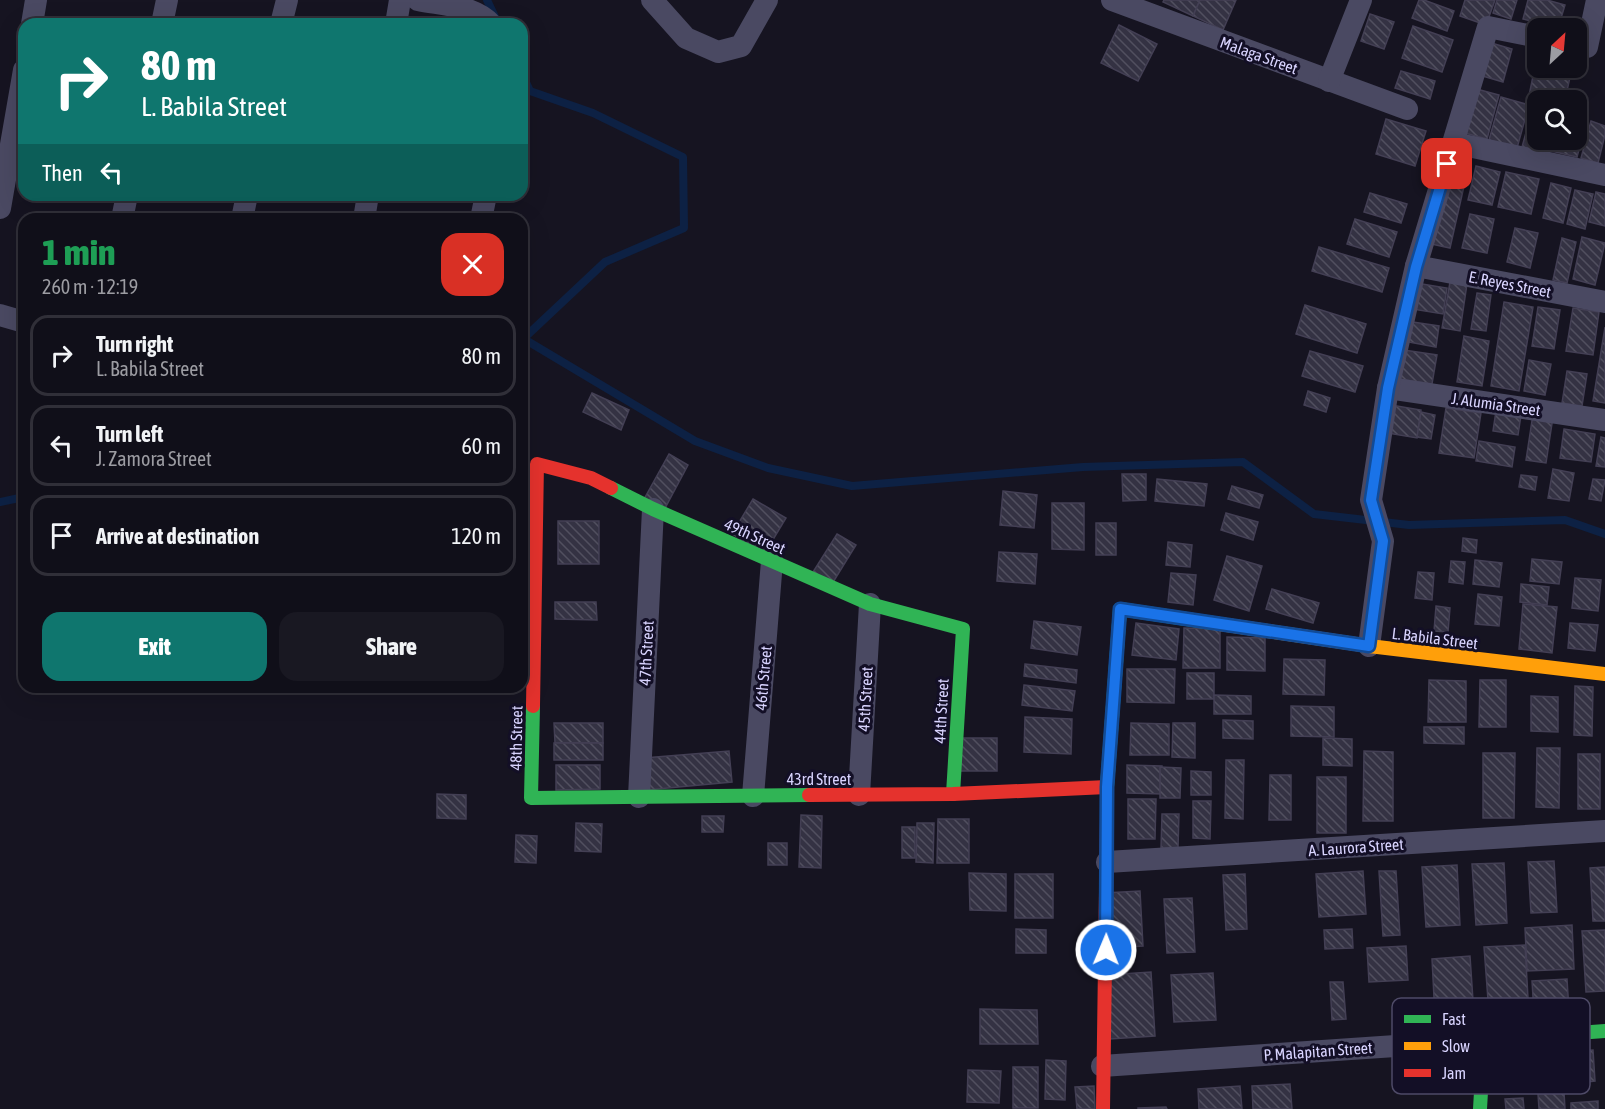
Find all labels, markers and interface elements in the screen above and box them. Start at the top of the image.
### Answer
north arrow [1527,18,1587,78]
map controls [1527,18,1587,150]
street label: Malaga Street [1217,33,1301,78]
text: 80 m [141,41,216,89]
icon: right [42,42,120,120]
button: search [1527,90,1587,150]
text: L. Babila Street [141,91,287,122]
pin [1421,138,1472,189]
icon: arrive [1430,147,1463,180]
icon: left [95,156,128,189]
text: Then [42,160,83,186]
text: 1 min [42,231,116,273]
button: close [441,233,504,296]
street label: E. Reyes Street [1467,267,1553,302]
text: 260 m · 12:19 [42,275,138,298]
text: Turn right [96,331,173,357]
icon: right [45,339,78,372]
text: 80 m [461,343,501,369]
text: L. Babila Street [96,357,204,380]
street label: J. Alumia Street [1450,389,1542,419]
text: Turn left [96,421,163,447]
icon: left [45,429,78,462]
text: 60 m [461,433,501,459]
text: J. Zamora Street [96,447,212,470]
street label: 49th Street [722,515,789,558]
icon: arrive [45,519,78,552]
text: Arrive at destination [96,523,259,549]
text: 120 m [451,523,501,549]
button: Exit [42,612,267,681]
button: Share [279,612,504,681]
street label: 47th Street [635,620,657,686]
street label: L. Babila Street [1391,624,1479,652]
street label: 46th Street [751,645,775,711]
street label: 45th Street [854,666,876,732]
street label: 44th Street [930,678,952,744]
street label: 48th Street [506,705,526,771]
street label: 43rd Street [787,770,852,788]
street label: A. Laurora Street [1308,835,1405,859]
position arrow [1074,918,1138,982]
legend [1392,998,1590,1094]
text: Fast [1442,1010,1466,1028]
text: Slow [1442,1037,1470,1055]
street label: P. Malapitan Street [1263,1038,1374,1065]
text: Jam [1442,1064,1466,1082]

